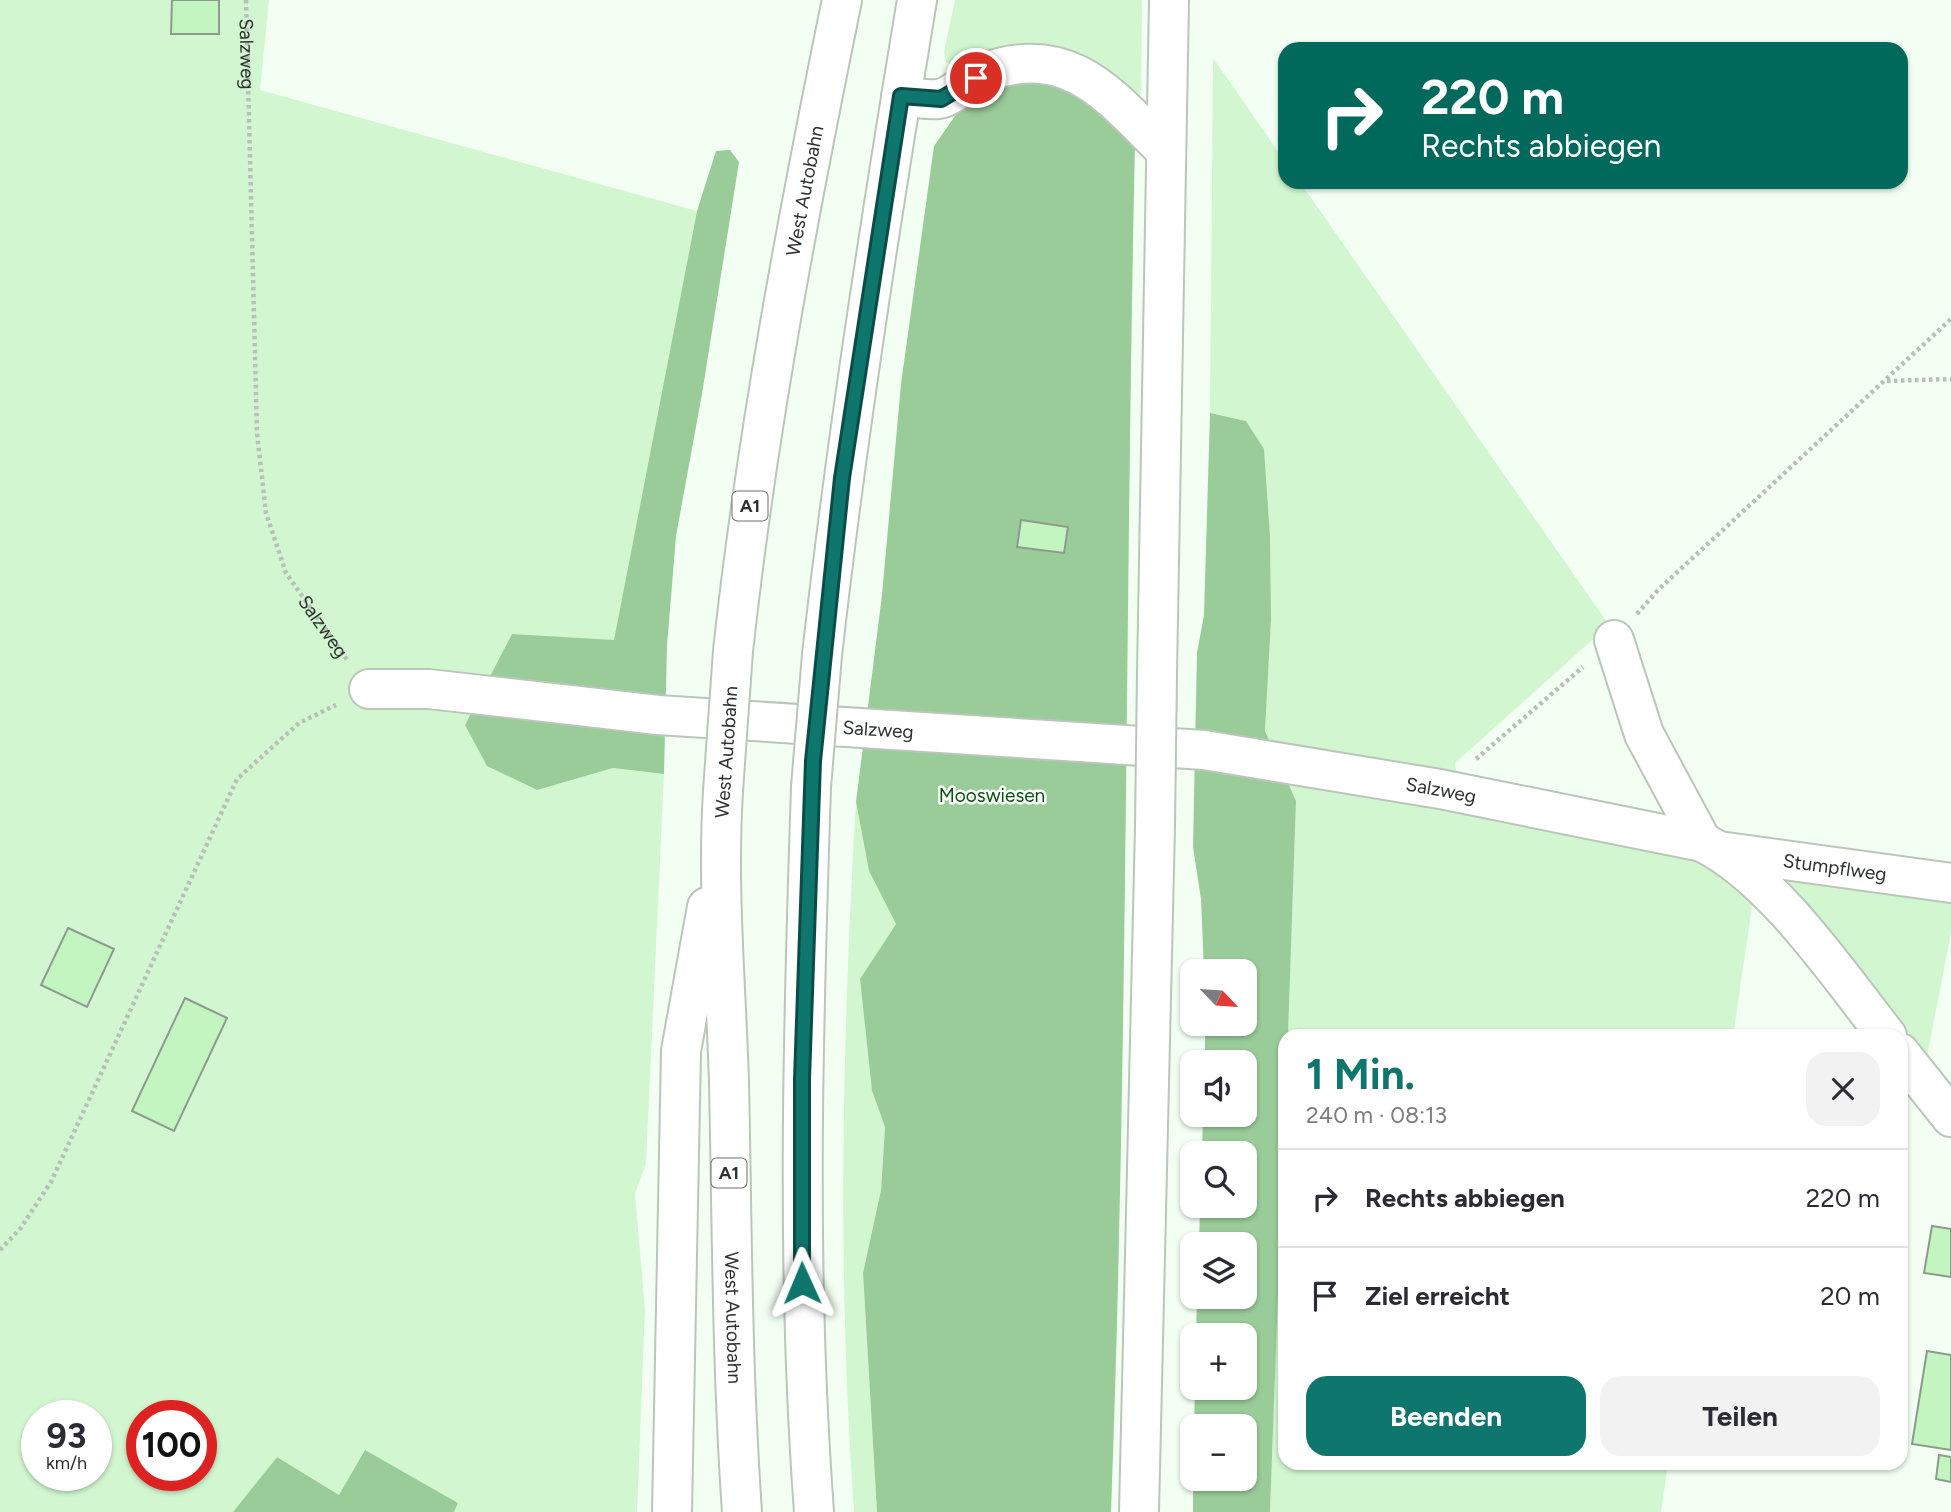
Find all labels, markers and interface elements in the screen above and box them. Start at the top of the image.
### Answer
street label: Salzweg [234,18,259,90]
pin [946,48,1006,108]
icon: arrive [957,59,995,97]
text: 220 m [1421,67,1564,126]
icon: right [1306,70,1397,161]
street label: West Autobahn [781,123,829,258]
text: Rechts abbiegen [1421,127,1661,165]
road number: A1 [732,492,768,520]
street label: Salzweg [293,591,353,662]
street label: West Autobahn [710,685,743,819]
street label: Salzweg [842,716,914,743]
street label: Salzweg [1404,773,1478,808]
park label: Mooswiesen [939,784,1045,807]
street label: Stumpflweg [1782,849,1888,886]
north arrow [1180,959,1256,1036]
map controls [1180,959,1257,1491]
text: 1 Min. [1306,1049,1415,1100]
button: sound [1180,1050,1257,1127]
button: close [1806,1052,1880,1126]
text: 240 m · 08:13 [1306,1101,1447,1129]
button: search [1180,1141,1257,1218]
road number: A1 [712,1158,746,1188]
icon: right [1306,1179,1344,1217]
text: Rechts abbiegen [1365,1182,1565,1214]
text: 220 m [1806,1182,1880,1214]
button: layers [1180,1232,1257,1309]
position arrow [765,1246,839,1320]
street label: West Autobahn [720,1251,746,1384]
icon: arrive [1306,1277,1344,1315]
text: Ziel erreicht [1365,1280,1510,1312]
text: 20 m [1820,1280,1880,1312]
button: + [1180,1323,1257,1400]
button: Beenden [1306,1376,1586,1456]
button: Teilen [1600,1376,1880,1456]
speed limit sign: 100 [126,1400,217,1491]
button: − [1180,1414,1257,1491]
text: 93 [47,1415,86,1457]
text: km/h [46,1452,87,1474]

